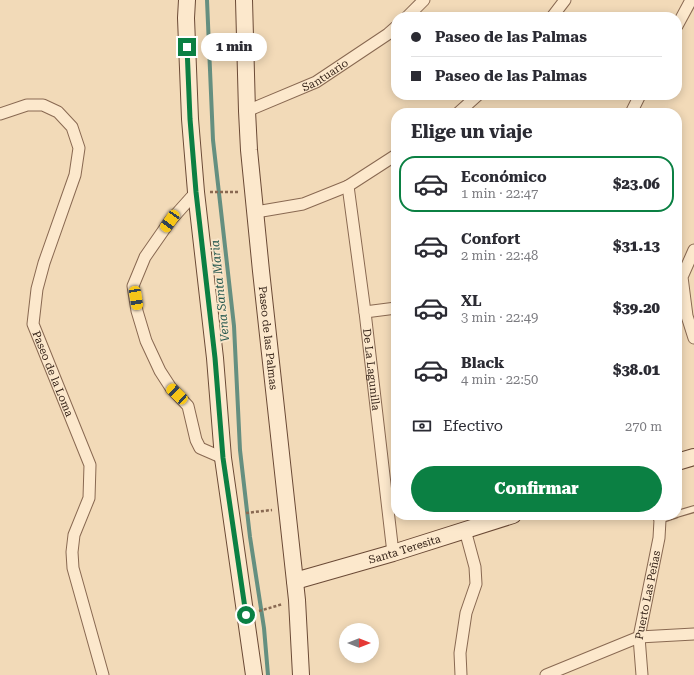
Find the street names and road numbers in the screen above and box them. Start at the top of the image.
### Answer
street label: Santuario [300,56,351,94]
street label: Paseo de las Palmas [256,285,280,390]
street label: De La Lagunilla [360,328,383,411]
street label: Paseo de la Loma [30,329,76,418]
street label: Santa Teresita [367,532,442,566]
street label: Puerto Las Peñas [632,549,663,641]

